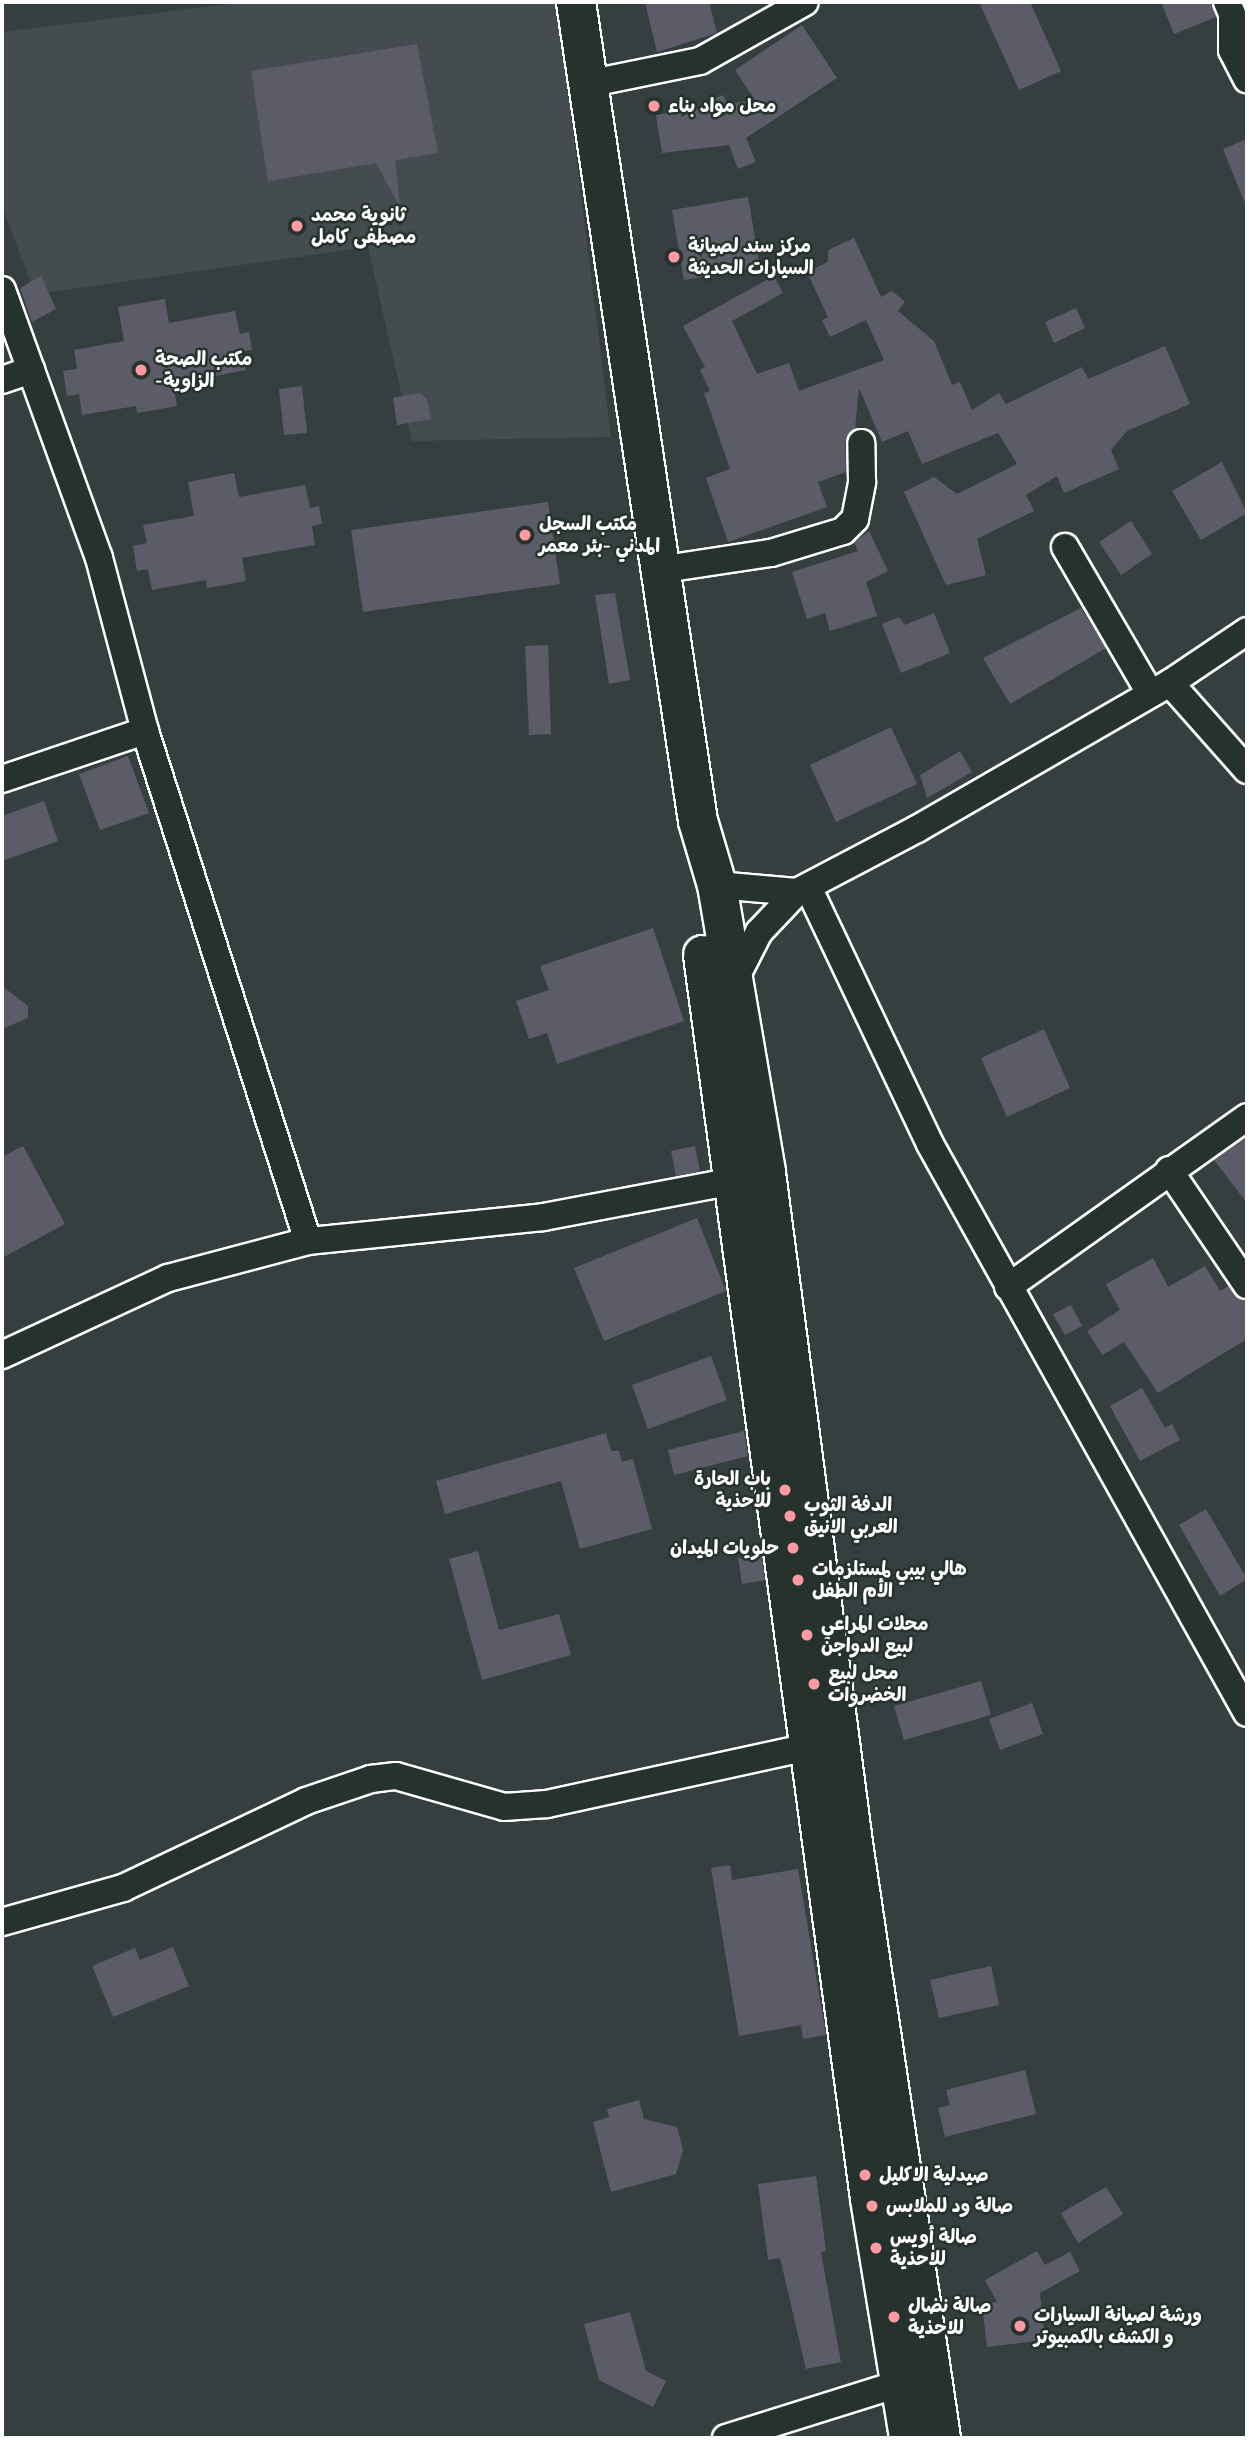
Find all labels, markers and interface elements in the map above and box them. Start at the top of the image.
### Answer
place label: محل مواد بناء [668,95,776,117]
marker: محل مواد بناء [646,98,662,114]
place label: ثانوية محمد مصطفى كامل [311,204,416,248]
marker: ثانوية محمد مصطفى كامل [289,218,305,234]
place label: مركز سند لصيانة السيارات الحديثة [688,235,814,279]
marker: مركز سند لصيانة السيارات الحديثة [666,249,682,265]
place label: مكتب الصحة -الزاوية [155,348,252,392]
marker: مكتب الصحة -الزاوية [133,362,149,378]
place label: مكتب السجل المدني -بئر معمر [539,513,660,557]
marker: مكتب السجل المدني -بئر معمر [517,527,533,543]
place label: باب الحارة للاحذية [694,1468,771,1512]
marker: باب الحارة للاحذية [777,1482,793,1498]
place label: الدفة الثوب العربي الانيق [804,1494,898,1538]
marker: الدفة الثوب العربي الانيق [782,1508,798,1524]
place label: حلويات الميدان [670,1537,779,1559]
marker: حلويات الميدان [785,1540,801,1556]
place label: هالي بيبي لمستلزمات الأم الطفل [812,1558,967,1602]
marker: هالي بيبي لمستلزمات الأم الطفل [790,1572,806,1588]
place label: محلات المراعي لبيع الدواجن [821,1613,928,1657]
marker: محلات المراعي لبيع الدواجن [799,1627,815,1643]
place label: محل لبيع الخضروات [828,1662,906,1706]
marker: محل لبيع الخضروات [806,1676,822,1692]
place label: صيدلية الاكليل [879,2164,989,2186]
marker: صيدلية الاكليل [857,2167,873,2183]
place label: صالة ود للملابس [886,2195,1013,2217]
marker: صالة ود للملابس [864,2198,880,2214]
place label: صالة أويس للاحذية [890,2226,977,2270]
marker: صالة أويس للاحذية [868,2240,884,2256]
place label: صالة نضال للاحذية [908,2295,991,2339]
place label: ورشة لصيانة السيارات و الكشف بالكمبيوتر [1034,2304,1202,2348]
marker: صالة نضال للاحذية [886,2309,902,2325]
marker: ورشة لصيانة السيارات و الكشف بالكمبيوتر [1012,2318,1028,2334]

